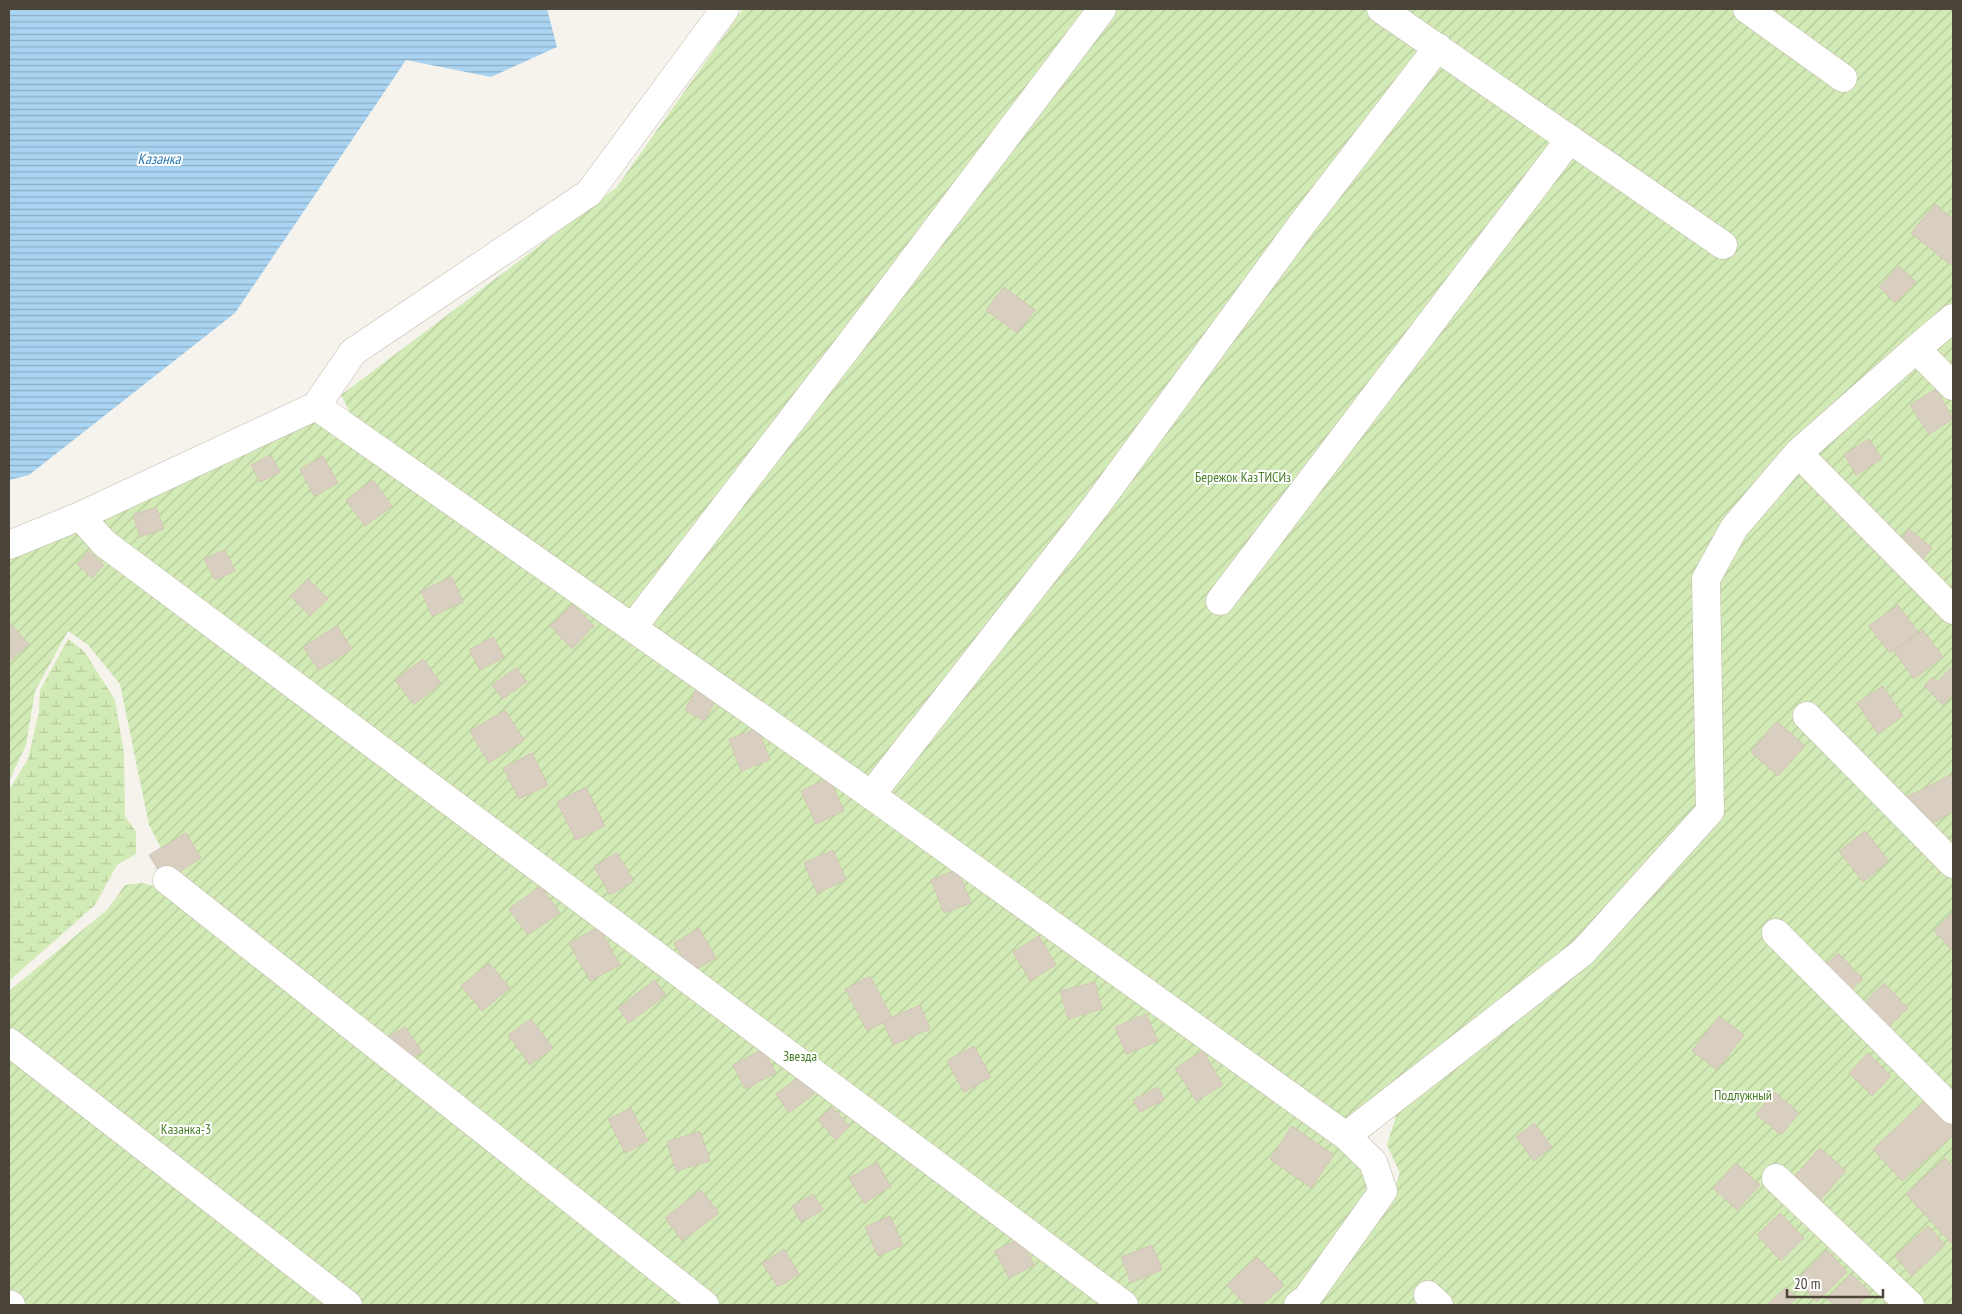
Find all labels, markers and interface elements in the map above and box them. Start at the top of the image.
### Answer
water label: Казанка [138,149,181,168]
park label: Бережок КазТИСИз [1195,468,1291,486]
park label: Звезда [783,1047,817,1065]
park label: Подлужный [1714,1086,1772,1104]
park label: Казанка-3 [161,1120,211,1138]
scale bar [1787,1266,1883,1298]
text: 20 m [1794,1274,1820,1293]

